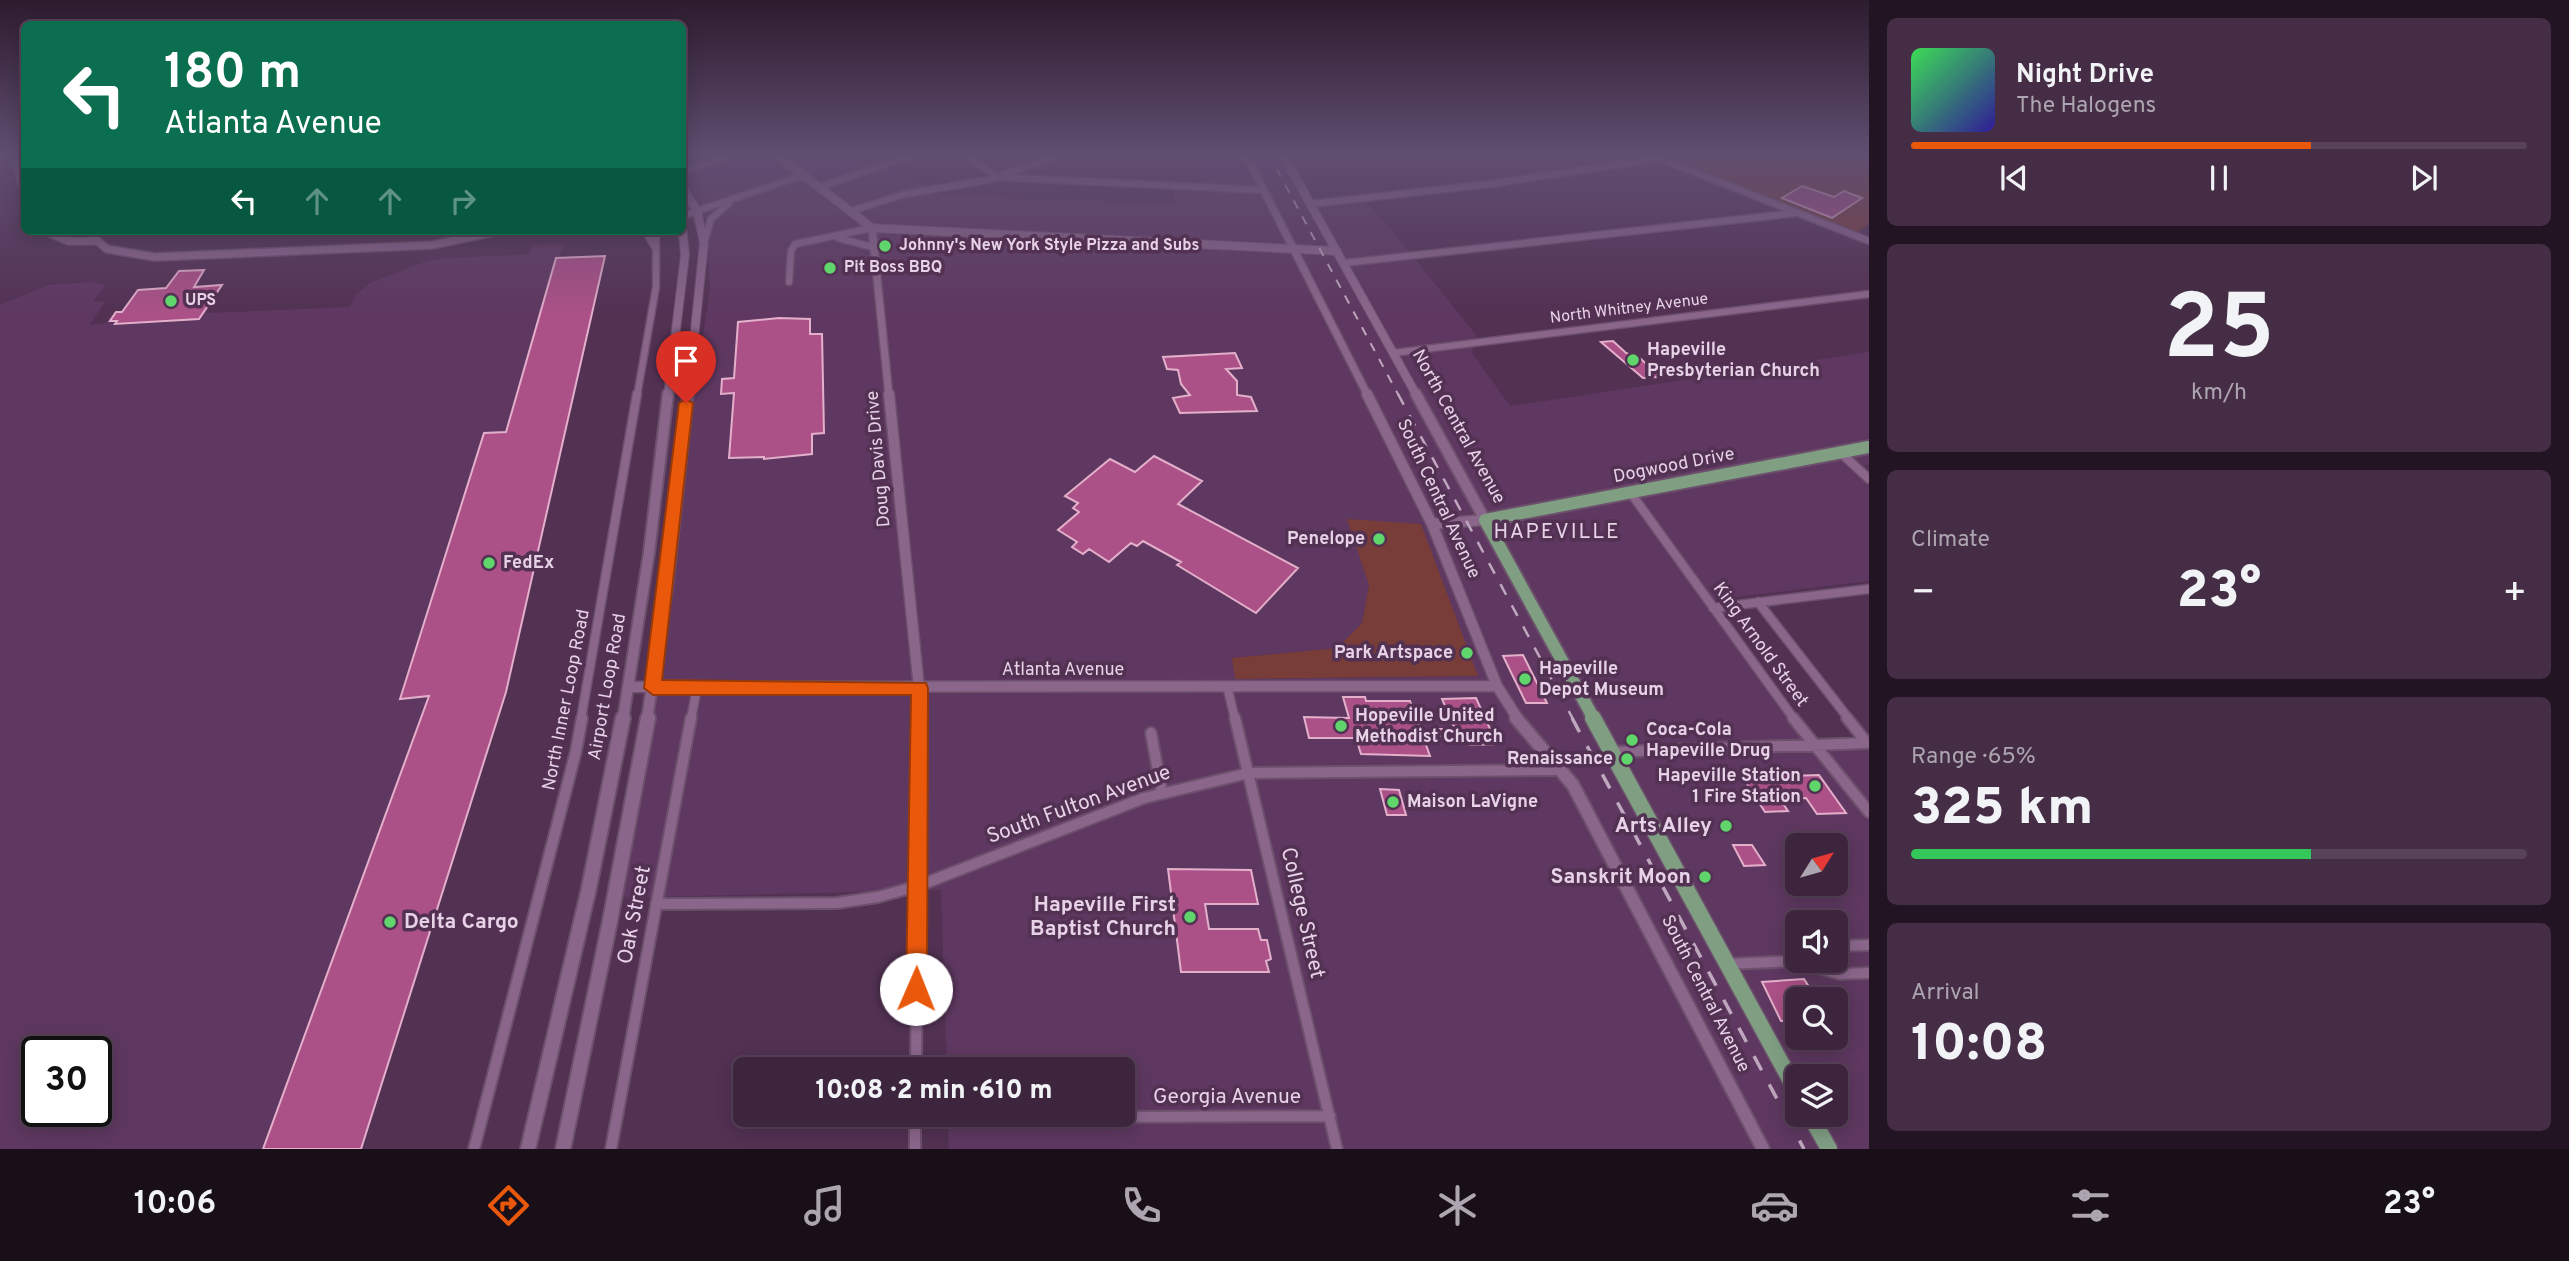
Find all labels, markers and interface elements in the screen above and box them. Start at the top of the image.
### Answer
text: 180 m [164,44,301,106]
icon: left [49,49,140,140]
text: Night Drive [2016,59,2154,92]
text: The Halogens [2016,92,2156,121]
text: Atlanta Avenue [164,105,382,145]
icon: previous [1995,159,2033,197]
icon: pause [2200,159,2238,197]
icon: next [2405,159,2443,197]
icon: left [225,182,263,220]
icon: ahead [298,182,336,220]
icon: ahead [371,182,409,220]
icon: right [444,182,482,220]
place label: Johnny's New York Style Pizza and Subs [899,236,1199,256]
marker: Johnny's New York Style Pizza and Subs [877,238,893,254]
place label: Pit Boss BBQ [844,258,942,278]
marker: Pit Boss BBQ [822,260,838,276]
text: 25 [2163,276,2275,391]
street label: North Whitney Avenue [1549,289,1709,329]
place label: UPS [185,291,216,311]
marker: UPS [163,293,179,309]
pin [656,331,716,403]
place label: Hapeville Presbyterian Church [1647,339,1820,383]
icon: arrive [667,342,705,380]
street label: North Central Avenue [1406,346,1510,508]
marker: Hapeville Presbyterian Church [1625,352,1641,368]
text: km/h [2191,379,2247,408]
street label: Doug Davis Drive [862,390,896,528]
street label: South Central Avenue [1391,416,1485,582]
street label: Dogwood Drive [1611,443,1737,489]
district label: HAPEVILLE [1493,519,1621,546]
text: Climate [1911,526,1990,555]
place label: Penelope [1287,528,1365,551]
marker: Penelope [1371,531,1387,547]
place label: FedEx [503,552,554,575]
marker: FedEx [481,555,497,571]
text: 23° [2177,560,2261,626]
text: − [1911,570,1936,619]
text: + [2502,570,2527,619]
street label: King Arnold Street [1707,578,1813,712]
street label: North Inner Loop Road [538,607,596,793]
street label: Airport Loop Road [584,612,632,762]
place label: Park Artspace [1334,642,1453,665]
marker: Park Artspace [1459,645,1475,661]
place label: Hapeville Depot Museum [1539,658,1664,702]
street label: Atlanta Avenue [1002,659,1124,682]
marker: Hapeville Depot Museum [1517,671,1533,687]
place label: Hopeville United Methodist Church [1355,705,1503,749]
marker: Hopeville United Methodist Church [1333,718,1349,734]
place label: Coca-Cola Hapeville Drug [1646,719,1771,763]
marker: Coca-Cola Hapeville Drug [1624,732,1640,748]
text: Range · 65% [1911,743,2036,772]
place label: Renaissance [1507,748,1613,771]
marker: Renaissance [1619,751,1635,767]
street label: South Fulton Avenue [983,759,1175,851]
place label: Hapeville Station 1 Fire Station [1657,765,1801,809]
text: 325 km [1911,777,2093,843]
marker: Hapeville Station 1 Fire Station [1807,778,1823,794]
place label: Maison LaVigne [1407,791,1538,814]
marker: Maison LaVigne [1385,794,1401,810]
place label: Arts Alley [1615,813,1712,840]
marker: Arts Alley [1718,818,1734,834]
north arrow [1785,833,1848,896]
map controls [1785,833,1848,1127]
street label: College Street [1274,845,1330,981]
street label: Oak Street [612,863,658,967]
place label: Sanskrit Moon [1551,864,1691,891]
marker: Sanskrit Moon [1697,869,1713,885]
place label: Hapeville First Baptist Church [1030,892,1176,943]
place label: Delta Cargo [404,909,519,936]
marker: Hapeville First Baptist Church [1182,909,1198,925]
button: sound [1785,910,1848,973]
street label: South Central Avenue [1655,911,1755,1077]
marker: Delta Cargo [382,914,398,930]
position arrow [879,952,953,1026]
text: Arrival [1911,979,1980,1008]
button: search [1785,987,1848,1050]
text: 10:08 [1911,1013,2047,1079]
speed limit sign: 30 [21,1036,112,1127]
button: layers [1785,1064,1848,1127]
text: 10:08 · 2 min · 610 m [815,1075,1053,1108]
street label: Georgia Avenue [1153,1084,1301,1111]
icon: directions [484,1181,533,1230]
icon: music [800,1181,849,1230]
icon: phone [1117,1181,1166,1230]
icon: climate [1433,1181,1482,1230]
icon: car [1750,1181,1799,1230]
icon: filters [2066,1181,2115,1230]
text: 10:06 [134,1185,216,1225]
text: 23° [2383,1185,2435,1225]

